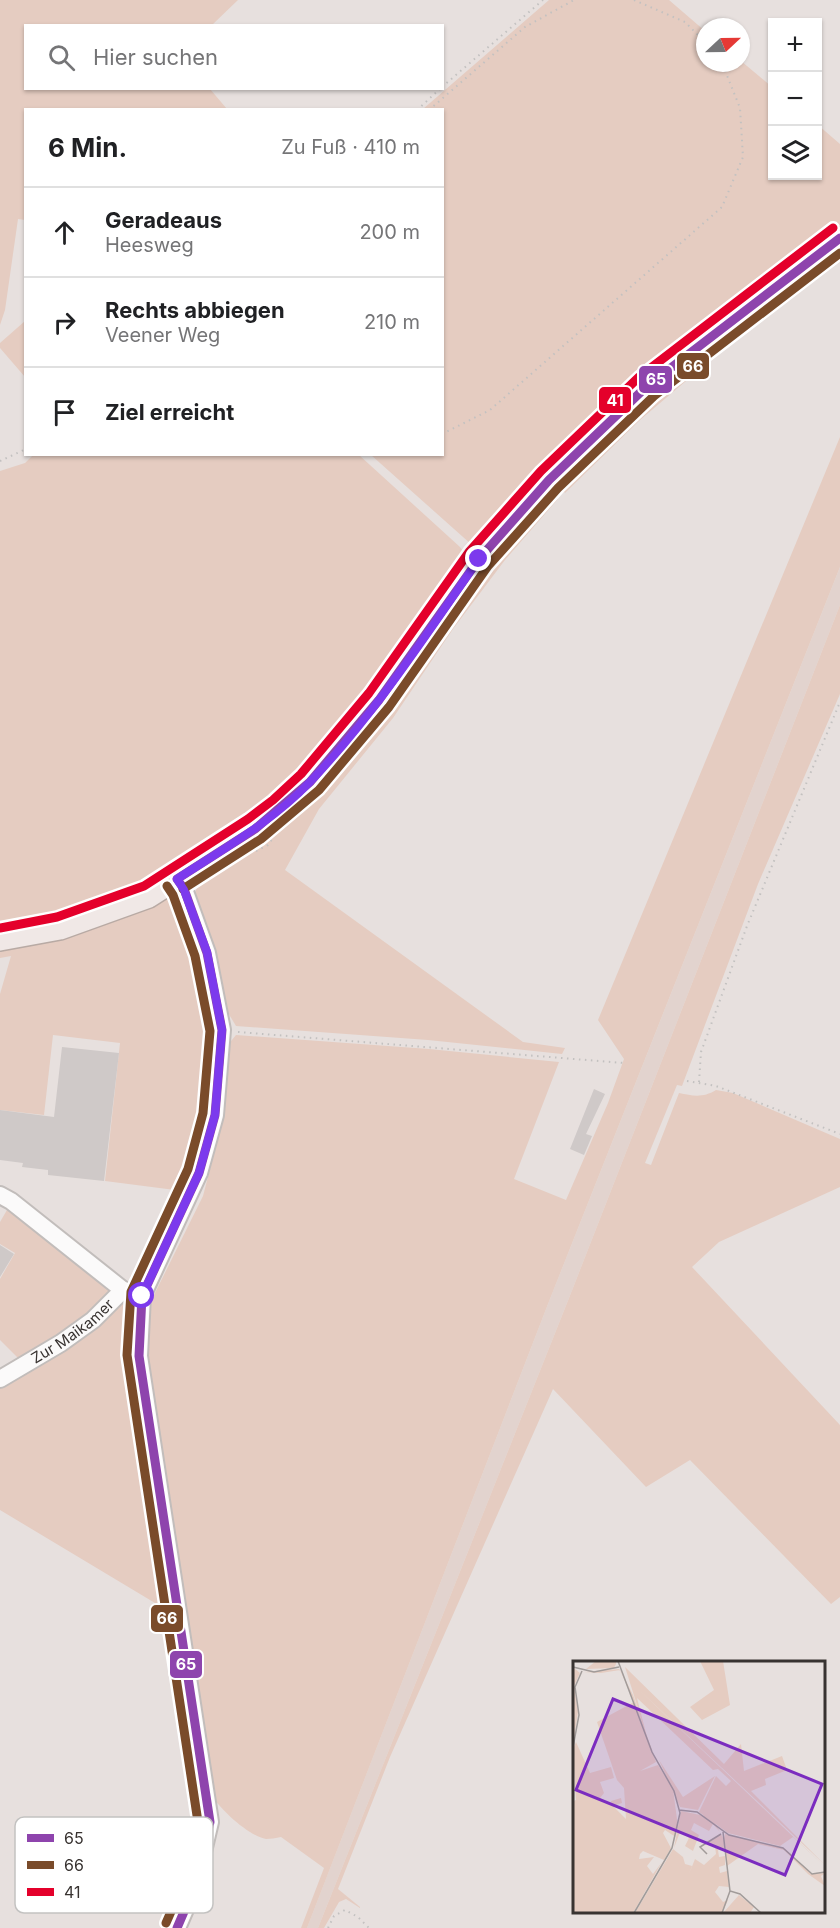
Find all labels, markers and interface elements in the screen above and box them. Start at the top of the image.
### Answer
north arrow [696,18,750,72]
map controls [768,18,822,180]
button: + [768,18,822,72]
search box [24,24,444,90]
icon: search [45,41,78,74]
text: Hier suchen [93,44,218,70]
button: − [768,72,822,126]
button: layers [768,126,822,180]
text: 6 Min. [48,132,127,163]
text: Zu Fuß · 410 m [281,135,420,159]
text: Geradeaus [105,207,222,233]
icon: ahead [48,216,81,249]
text: 200 m [359,220,420,244]
text: Heesweg [105,233,194,257]
text: Rechts abbiegen [105,297,285,323]
icon: right [48,306,81,339]
text: 210 m [364,310,420,334]
text: Veener Weg [105,323,220,347]
line badge: 66 [676,352,710,380]
text: 66 [683,356,703,376]
line badge: 65 [638,365,673,394]
text: 65 [646,369,666,389]
line badge: 41 [598,386,632,414]
text: 41 [606,390,624,410]
icon: arrive [48,396,81,429]
text: Ziel erreicht [105,399,234,425]
route end [465,545,491,571]
route start [128,1282,154,1308]
street label: Zur Maikamer [28,1294,118,1367]
line badge: 66 [150,1604,184,1633]
text: 66 [157,1608,177,1628]
line badge: 65 [169,1650,203,1679]
text: 65 [176,1654,196,1674]
inset map [573,1661,825,1913]
legend [15,1817,213,1913]
text: 65 [64,1828,84,1848]
text: 66 [64,1855,84,1875]
text: 41 [64,1882,81,1902]

